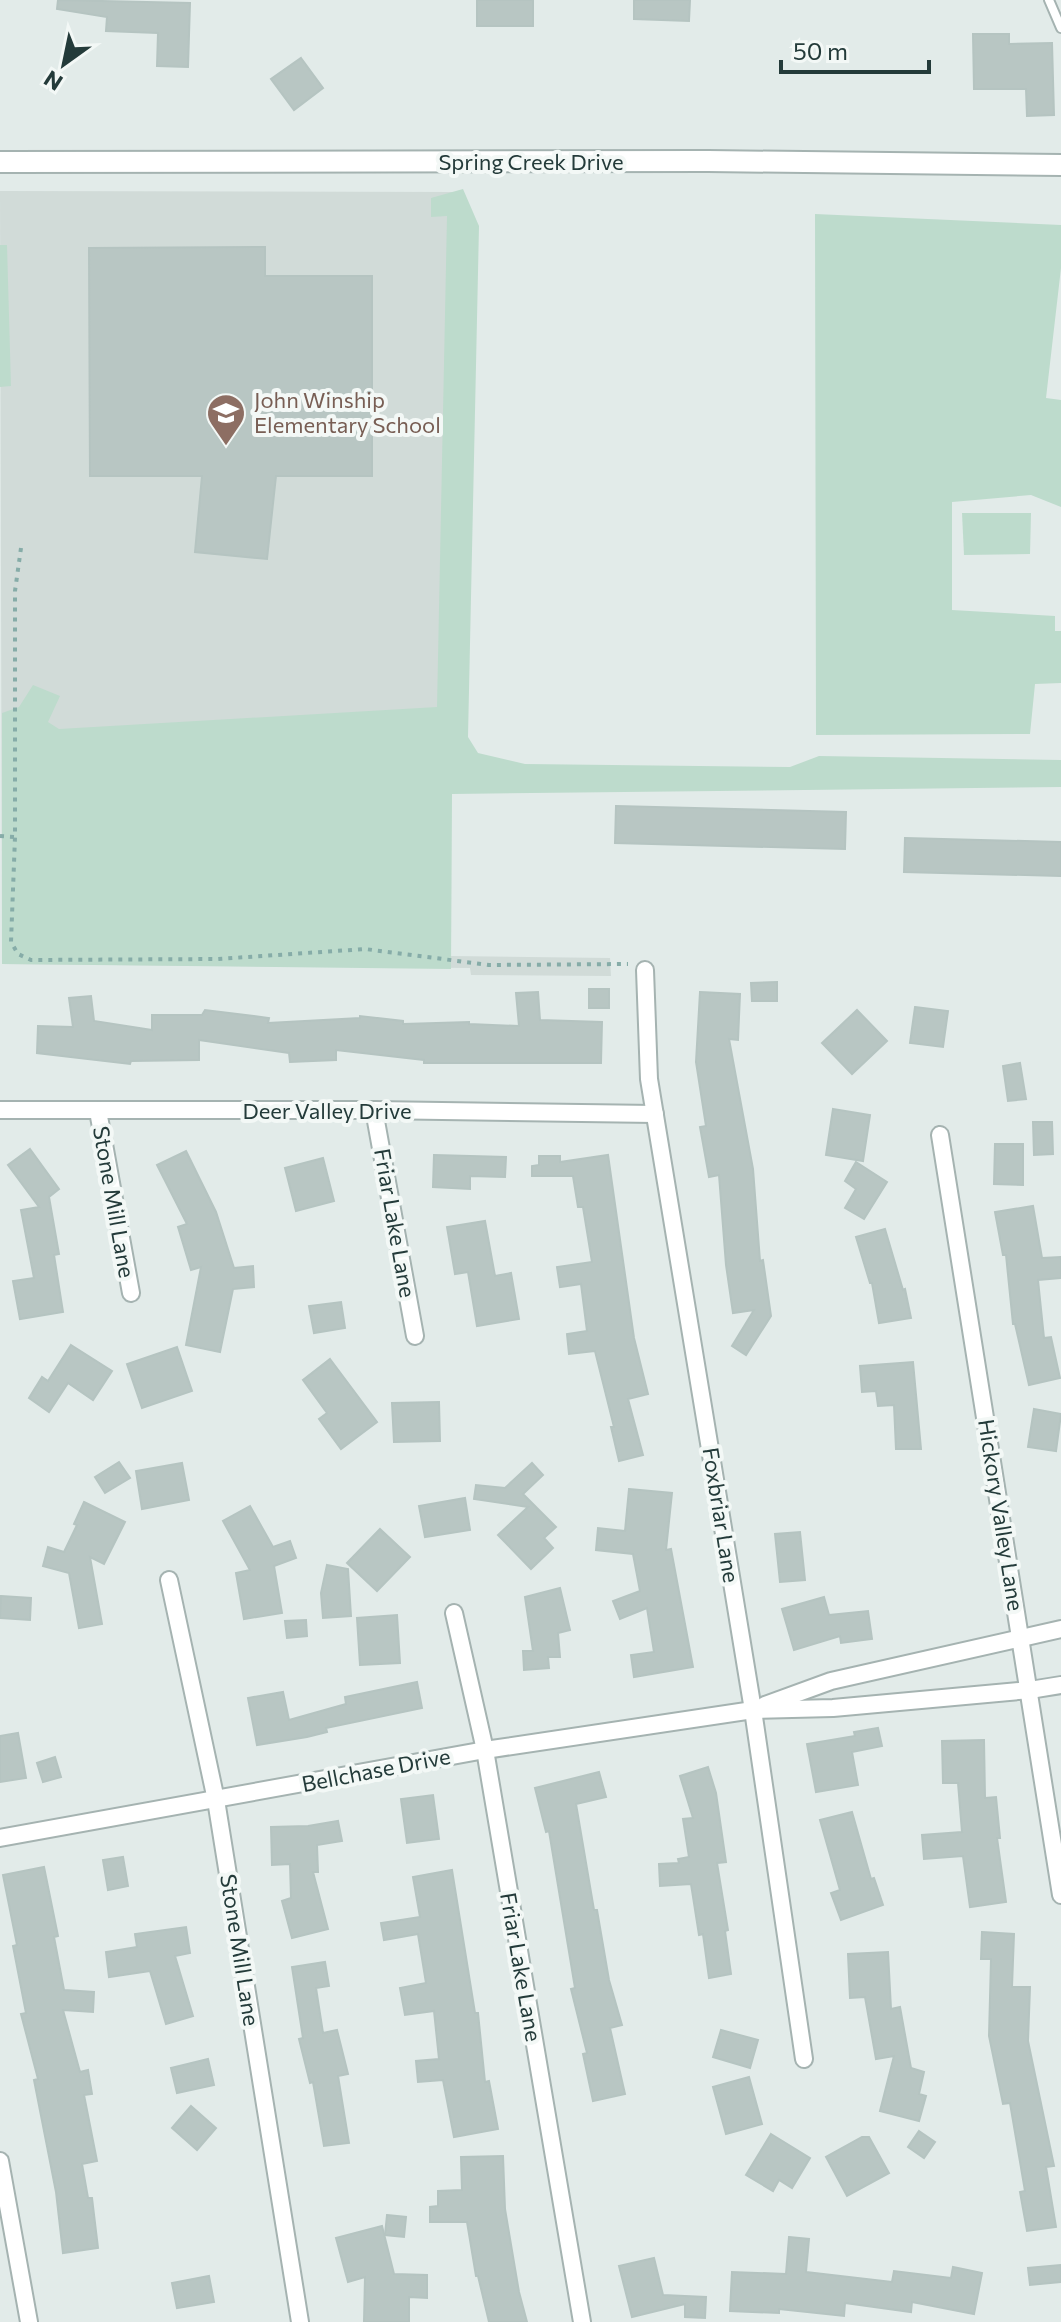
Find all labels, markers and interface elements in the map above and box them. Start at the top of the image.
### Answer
north arrow [24,24,104,104]
scale bar [781,24,929,74]
text: 50 m [793,36,848,65]
text: N [39,65,67,97]
street label: Spring Creek Drive [438,148,624,175]
place label: John Winship Elementary School [254,386,441,438]
school or university icon: John Winship Elementary School [205,392,247,447]
street label: Deer Valley Drive [242,1097,412,1124]
street label: Stone Mill Lane [88,1124,141,1280]
street label: Friar Lake Lane [369,1146,422,1300]
street label: Hickory Valley Lane [973,1417,1030,1613]
street label: Foxbriar Lane [697,1445,746,1585]
street label: Bellchase Drive [299,1742,453,1797]
street label: Stone Mill Lane [215,1872,266,2028]
street label: Friar Lake Lane [495,1890,548,2044]

